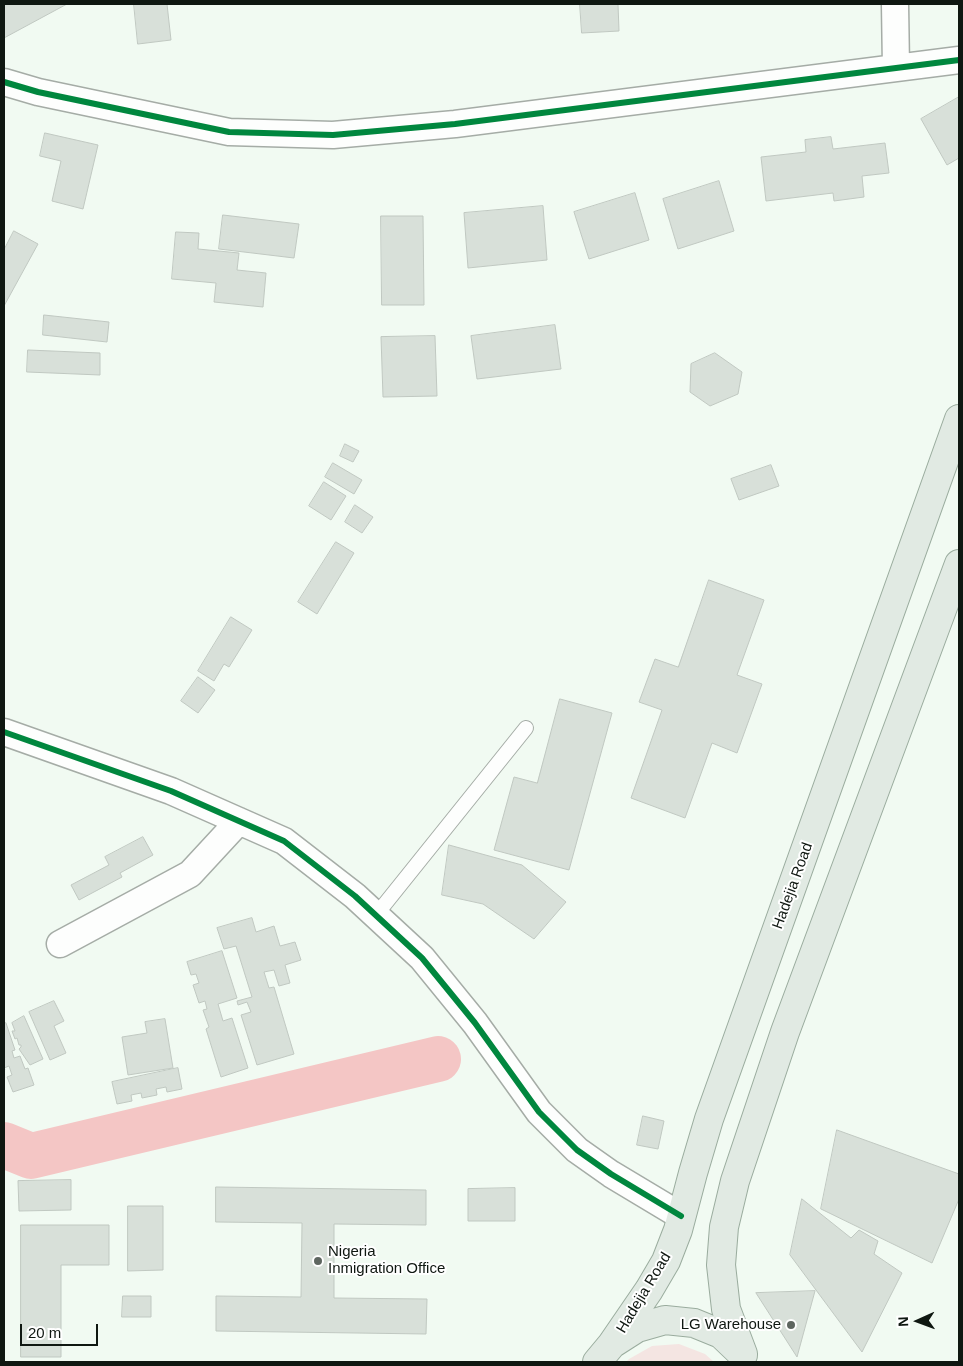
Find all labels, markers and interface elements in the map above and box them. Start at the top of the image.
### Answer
street label: Hadejia Road [769,840,817,932]
place label: Nigeria Inmigration Office [328,1243,445,1278]
street label: Hadejia Road [613,1249,675,1337]
marker: Nigeria Inmigration Office [312,1255,324,1267]
north arrow [893,1296,943,1346]
scale bar [22,1314,100,1346]
place label: LG Warehouse [681,1316,781,1334]
text: N [895,1316,911,1327]
marker: LG Warehouse [785,1319,797,1331]
text: 20 m [28,1324,61,1341]

